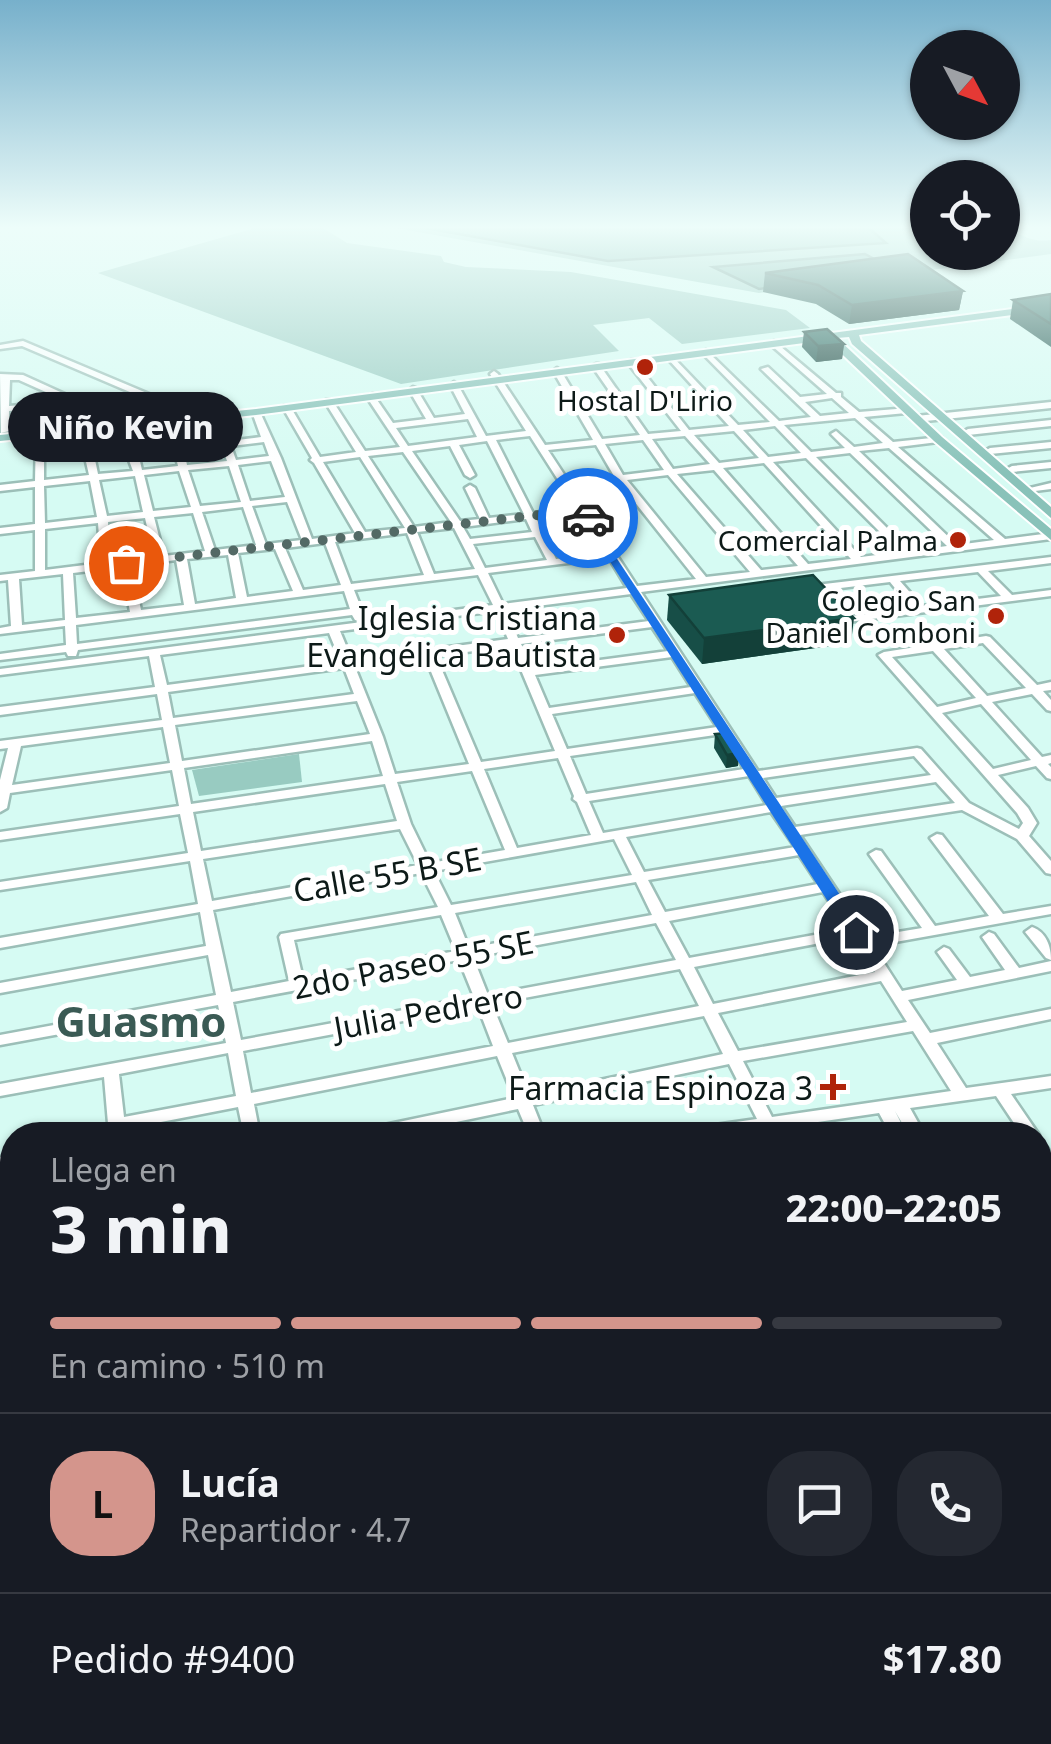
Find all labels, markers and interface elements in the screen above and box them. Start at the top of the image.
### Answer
north arrow [910,30,1020,140]
map controls [910,30,1020,270]
button: locate [910,160,1020,270]
marker: Hostal D'Lirio [634,356,656,378]
place label: Hostal D'Lirio [557,381,733,419]
callout: Niño Kevin [8,393,244,463]
text: Niño Kevin [37,405,214,448]
courier [538,468,638,568]
icon: car [561,491,616,546]
pin [84,521,169,606]
place label: Comercial Palma [718,521,938,559]
marker: Comercial Palma [947,529,969,551]
icon: bag [99,536,154,591]
place label: Colegio San Daniel Comboni [766,581,976,651]
place label: Iglesia Cristiana Evangélica Bautista [306,596,597,676]
marker: Colegio San Daniel Comboni [985,605,1007,627]
marker: Iglesia Cristiana Evangélica Bautista [606,624,628,646]
street label: Calle 55 B SE [289,836,485,912]
pin [814,890,899,975]
icon: home [829,905,884,960]
street label: 2do Paseo 55 SE [289,920,537,1008]
street label: Julia Pedrero [327,973,526,1049]
district label: Guasmo [55,992,227,1049]
place label: Farmacia Espinoza 3 [508,1066,813,1109]
marker: Farmacia Espinoza 3 [822,1076,844,1098]
text: Llega en [50,1148,177,1191]
text: 22:00–22:05 [786,1181,1002,1233]
text: 3 min [50,1184,232,1272]
text: En camino · 510 m [50,1344,325,1387]
button: chat [767,1451,872,1556]
button: phone [897,1451,1002,1556]
text: Lucía [180,1456,280,1508]
text: L [92,1477,113,1529]
text: Repartidor · 4.7 [180,1508,411,1551]
text: Pedido #9400 [50,1632,295,1684]
text: $17.80 [883,1632,1002,1684]

